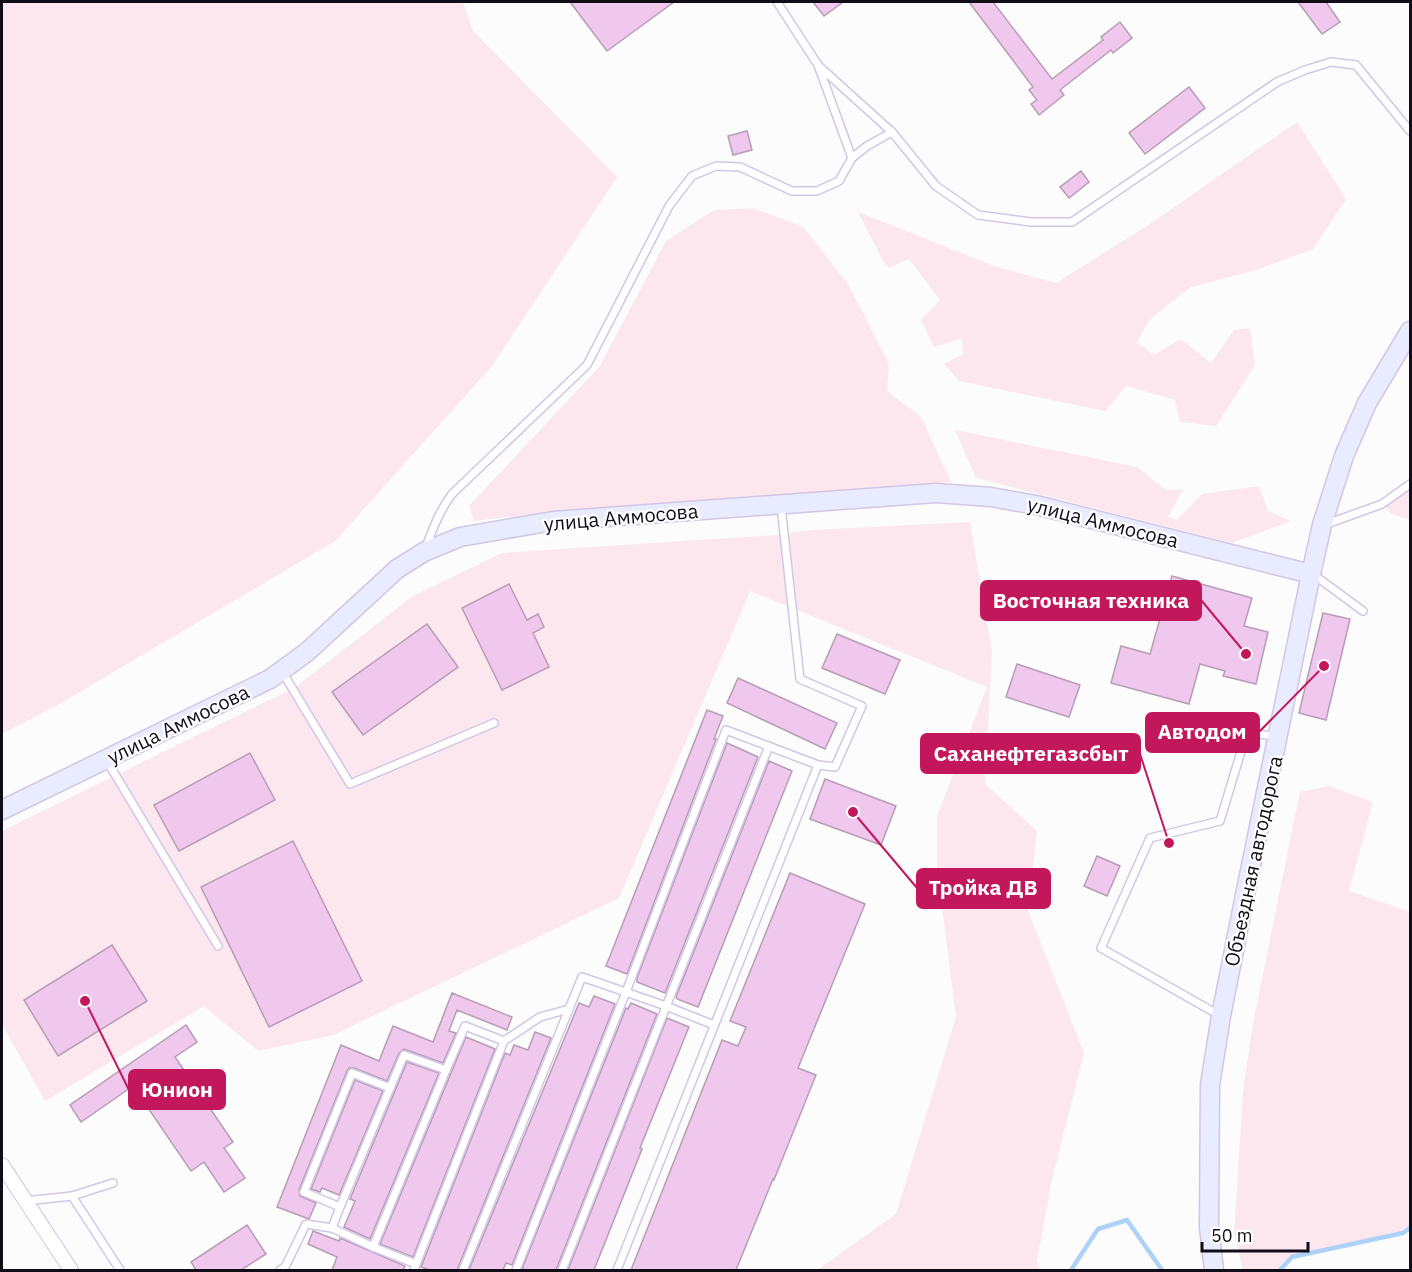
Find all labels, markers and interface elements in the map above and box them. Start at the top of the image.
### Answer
street label: улица Аммосова [1025,490,1182,554]
street label: улица Аммосова [543,497,700,537]
callout: Восточная техника [981,581,1201,620]
text: Восточная техника [993,586,1189,614]
street label: улица Аммосова [102,678,254,770]
callout: Автодом [1146,713,1259,752]
text: Автодом [1157,717,1247,745]
callout: Саханефтегазсбыт [921,734,1140,773]
text: Саханефтегазсбыт [933,739,1129,767]
street label: Объездная автодорога [1217,753,1289,969]
callout: Тройка ДВ [917,869,1050,908]
text: Тройка ДВ [928,873,1038,901]
callout: Юнион [129,1070,225,1109]
text: Юнион [141,1075,213,1103]
scale bar [1202,1215,1308,1253]
text: 50 m [1211,1224,1253,1247]

